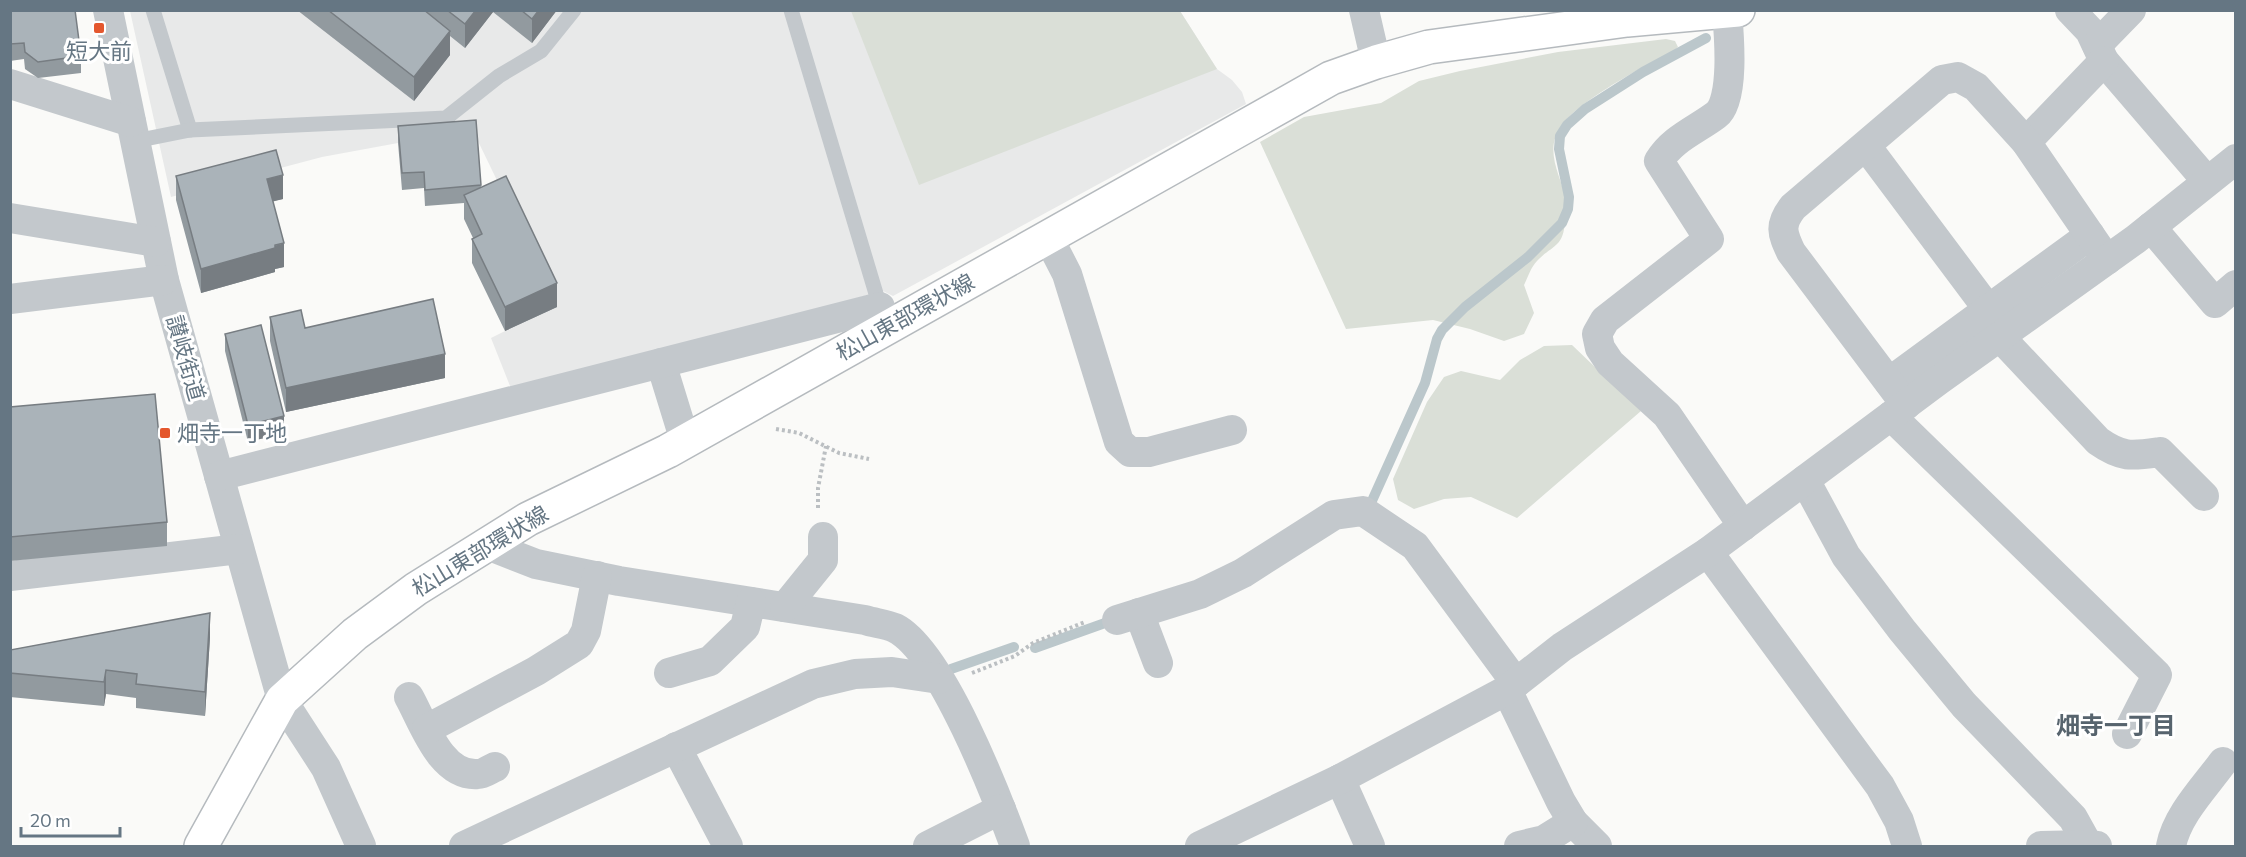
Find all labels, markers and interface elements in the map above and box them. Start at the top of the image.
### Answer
marker: 短大前 [92,21,106,35]
place label: 短大前 [66,37,132,64]
street label: 松山東部環状線 [831,267,979,366]
street label: 讃岐街道 [161,312,212,404]
place label: 畑寺一丁地 [177,419,287,446]
marker: 畑寺一丁地 [158,426,172,440]
street label: 松山東部環状線 [407,499,553,602]
district label: 畑寺一丁目 [2056,710,2176,739]
scale bar [21,800,120,838]
text: 20 m [30,809,71,831]

